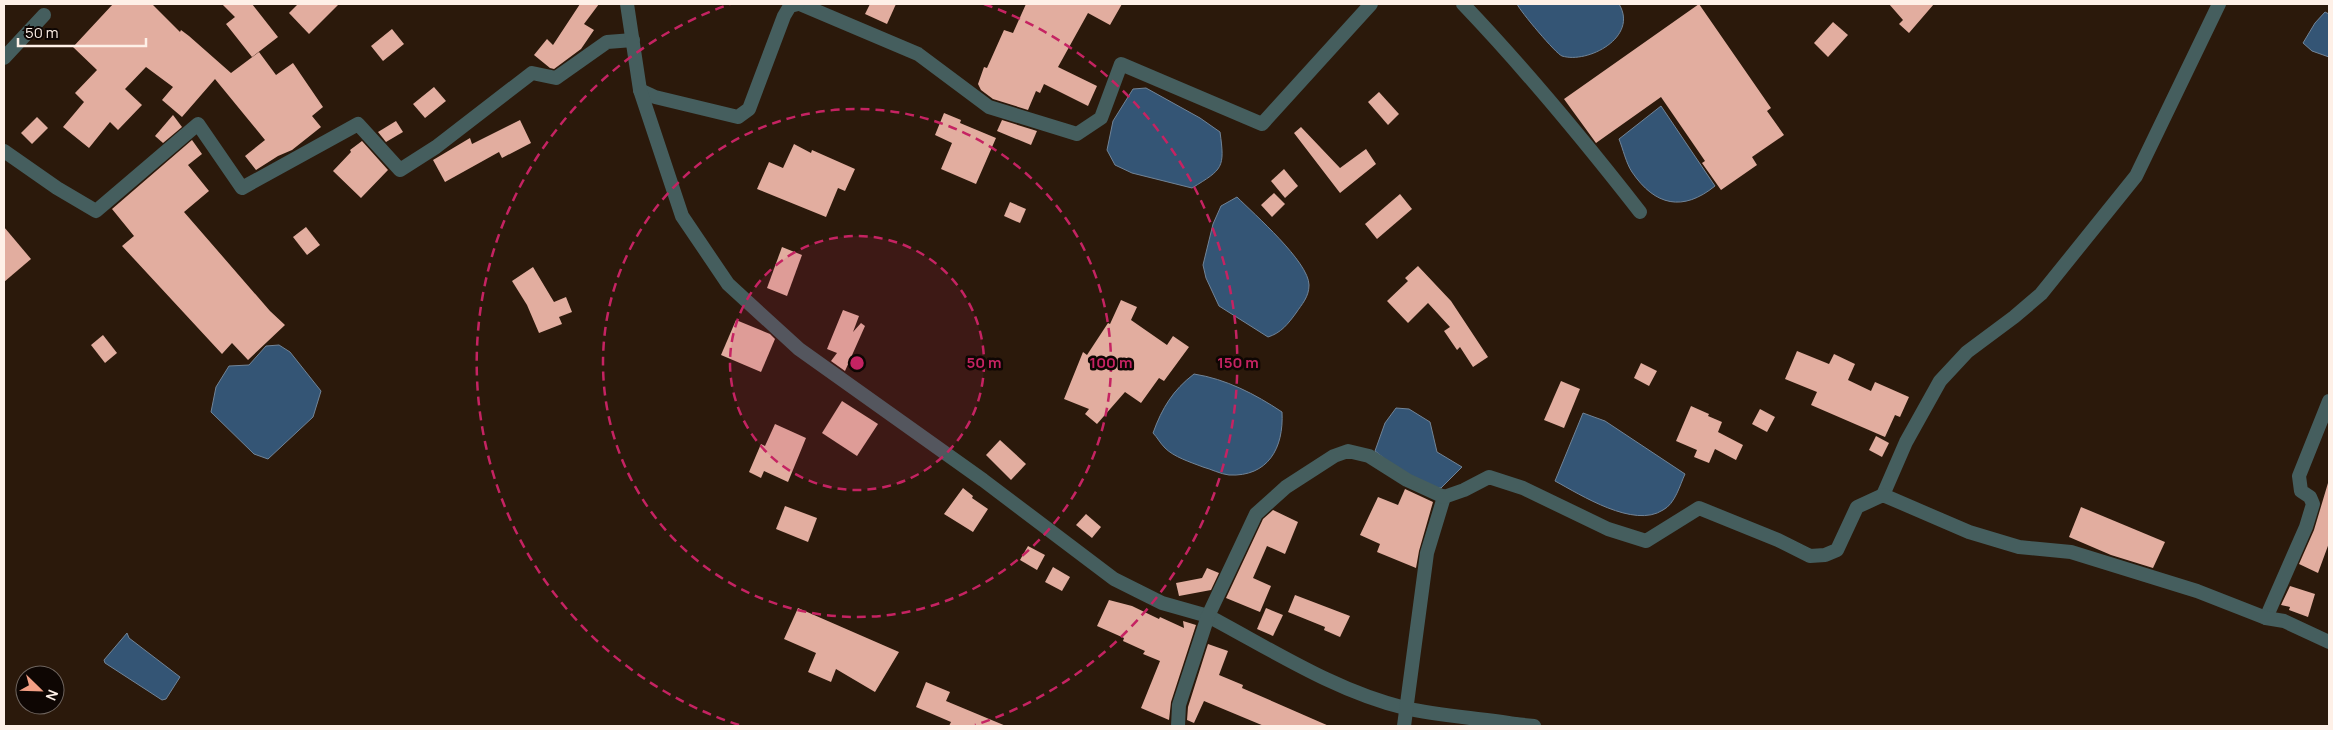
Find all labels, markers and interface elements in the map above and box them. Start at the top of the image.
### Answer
scale bar [18,15,145,47]
text: 50 m [25,22,59,43]
text: 50 m [966,352,1002,373]
text: 100 m [1090,352,1132,373]
text: 150 m [1217,352,1259,373]
centre of rings [848,354,866,372]
north arrow [15,665,65,715]
text: N [42,687,63,704]

